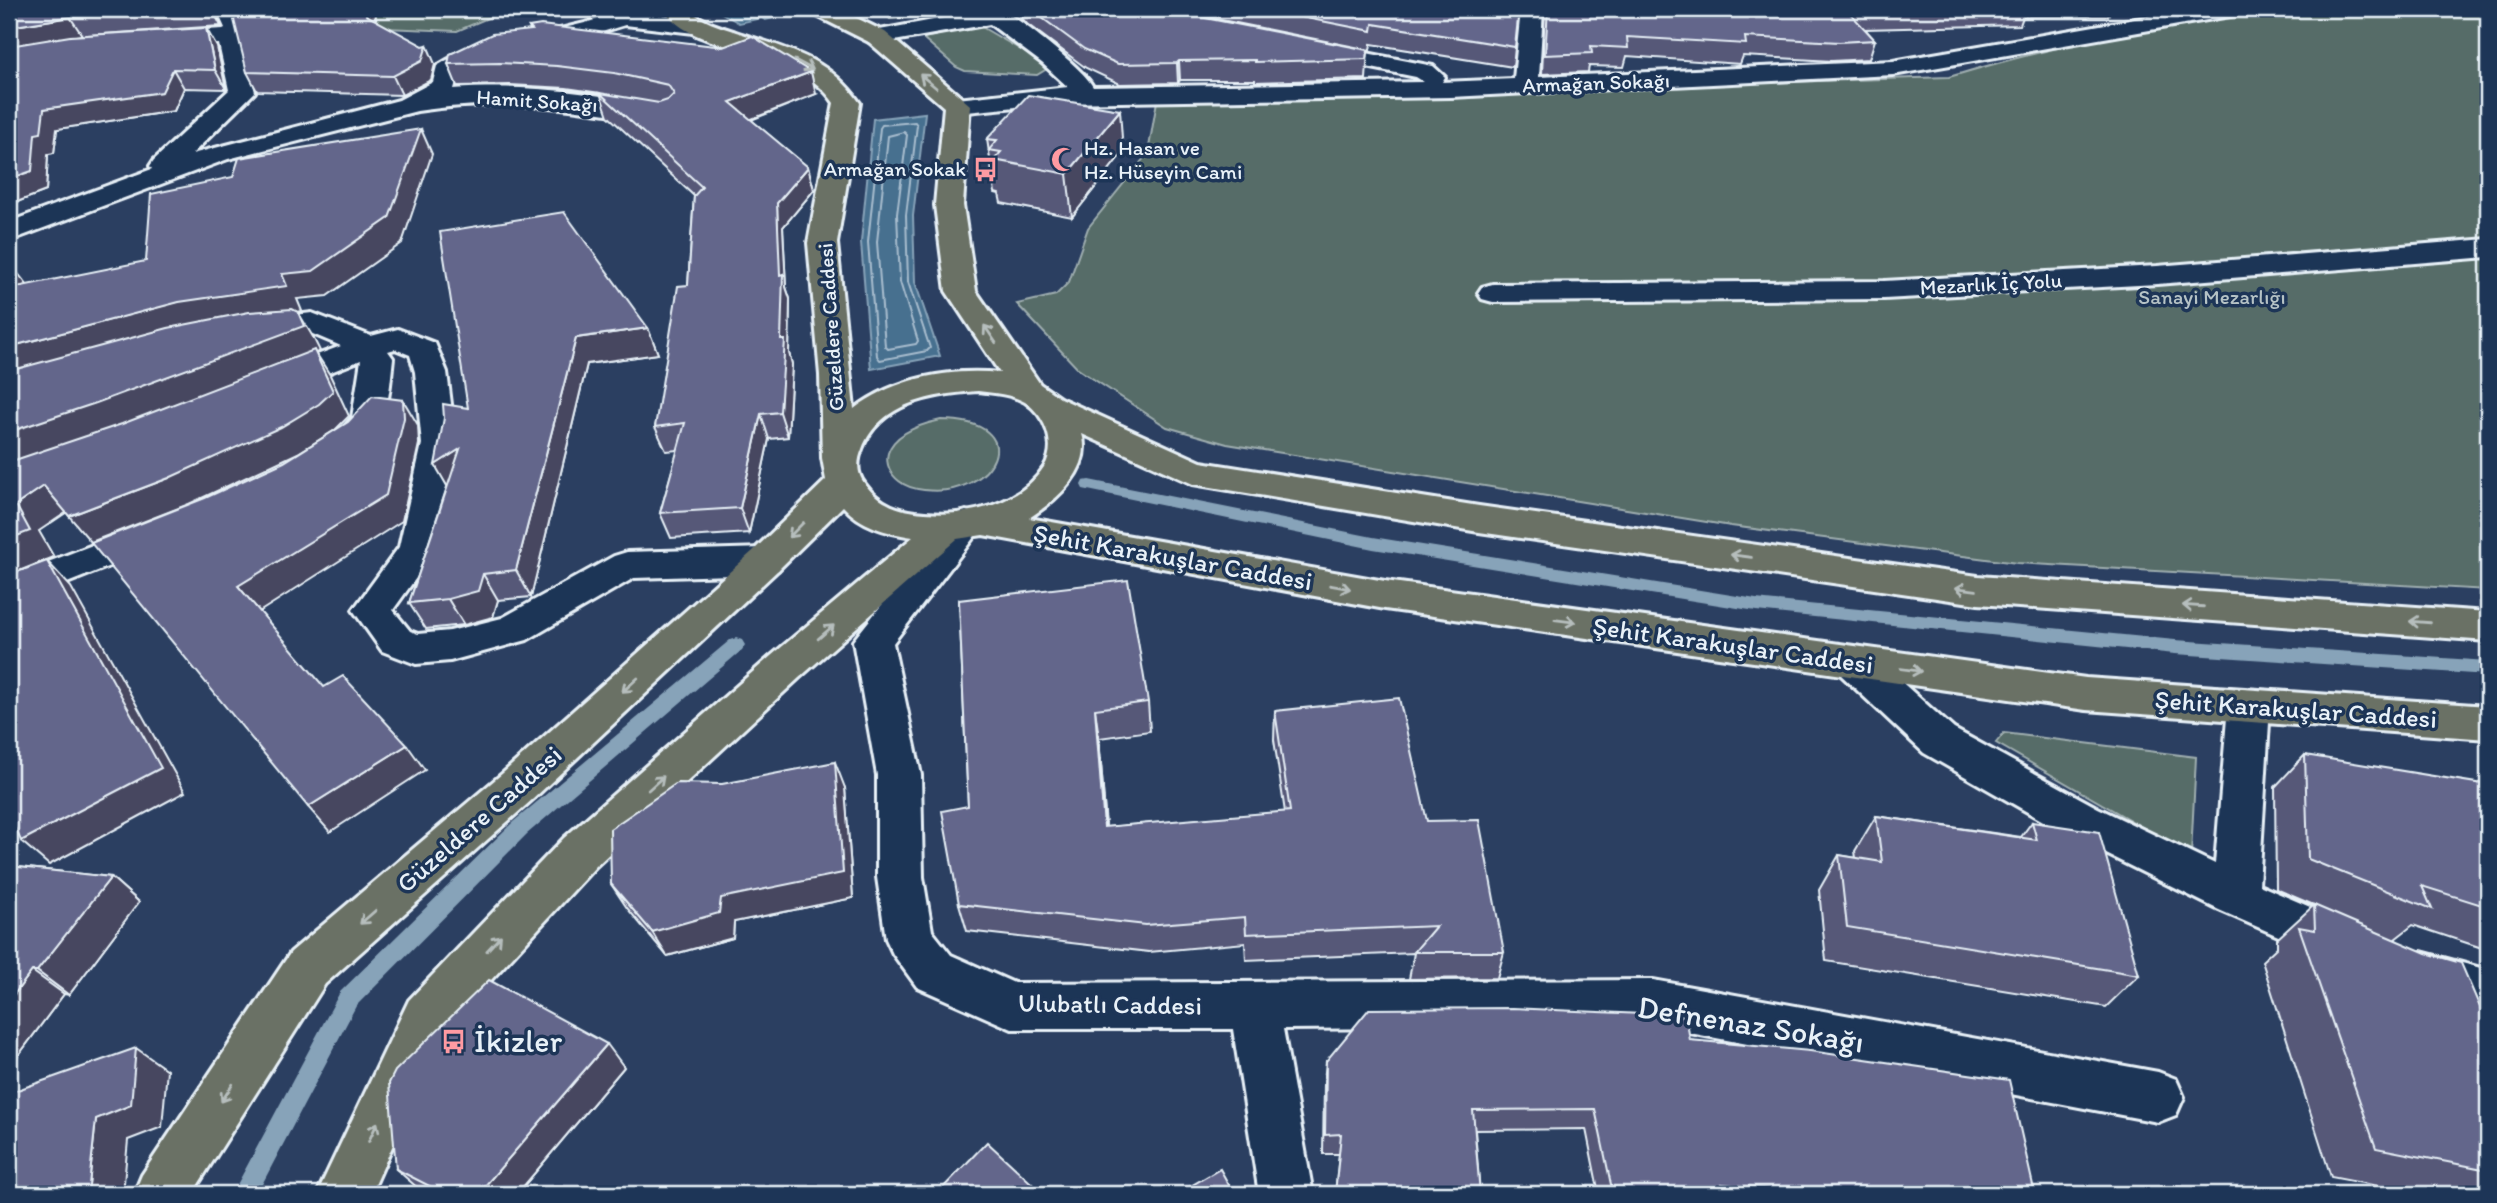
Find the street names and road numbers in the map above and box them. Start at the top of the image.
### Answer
street label: Armağan Sokağı [1522,67,1670,98]
street label: Hamit Sokağı [476,84,599,117]
street label: Güzeldere Caddesi [812,242,849,412]
street label: Mezarlık İç Yolu [1919,267,2063,300]
street label: Şehit Karakuşlar Caddesi [1031,517,1315,597]
street label: Şehit Karakuşlar Caddesi [1591,609,1875,681]
street label: Şehit Karakuşlar Caddesi [2154,683,2438,735]
street label: Güzeldere Caddesi [390,739,568,899]
street label: Ulubatlı Caddesi [1018,986,1202,1022]
street label: Defnenaz Sokağı [1635,987,1867,1061]

